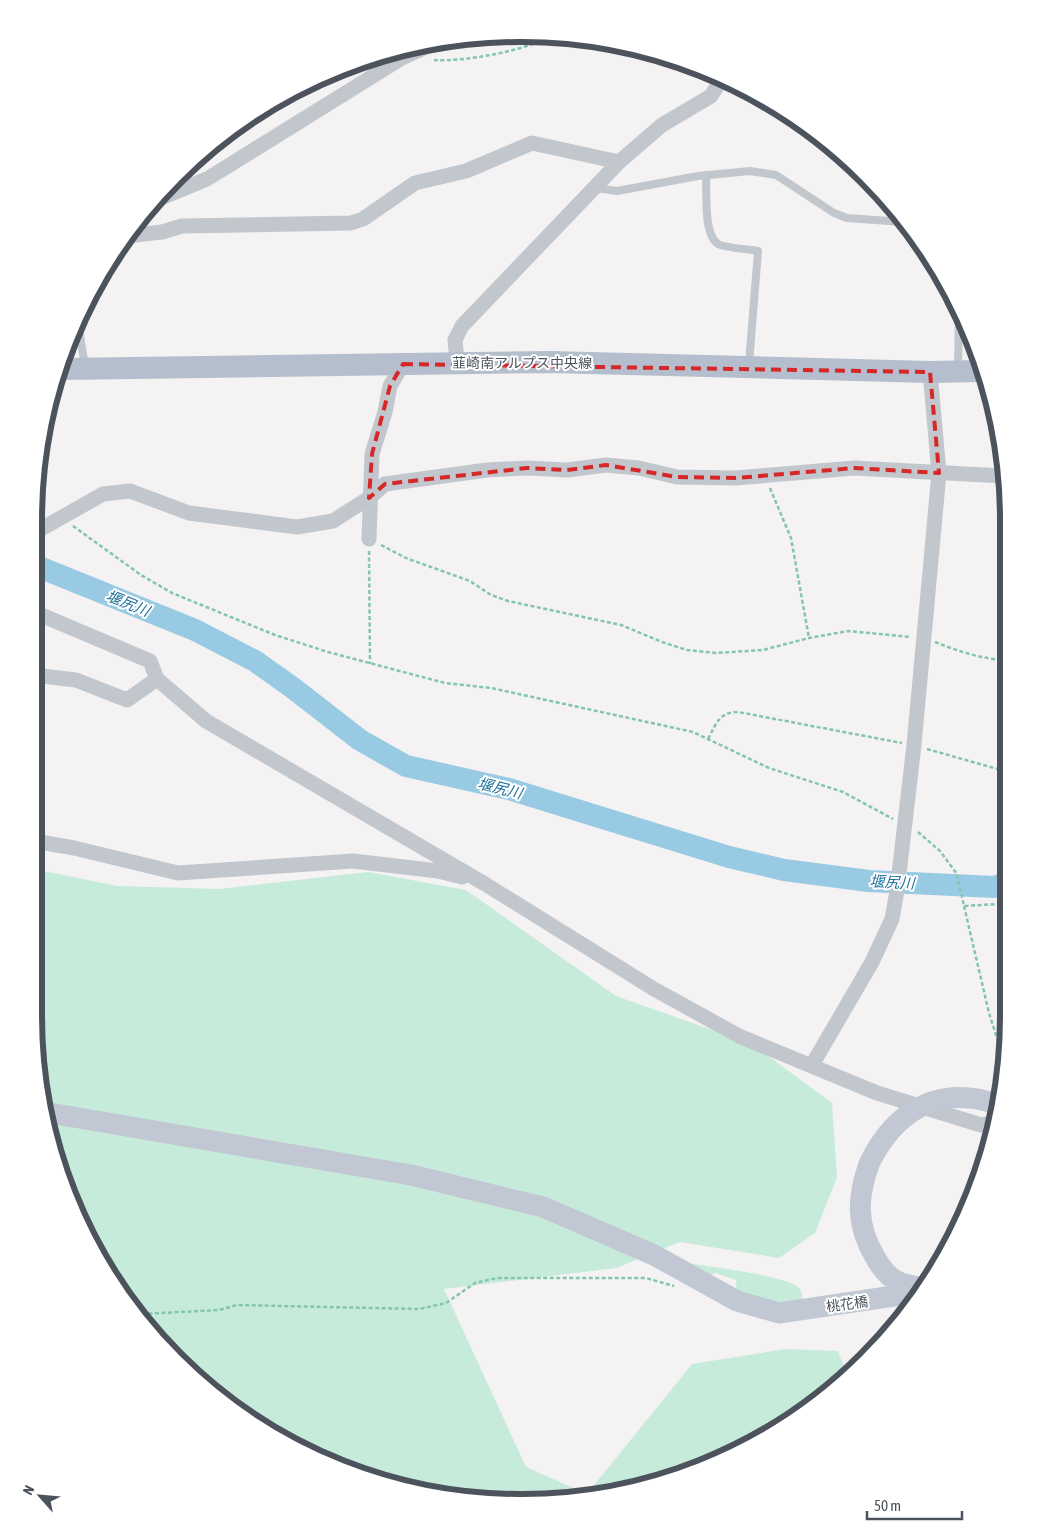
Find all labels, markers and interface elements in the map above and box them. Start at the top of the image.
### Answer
street label: 韮崎南アルプス中央線 [452,355,592,371]
water label: 堰尻川 [104,587,154,620]
water label: 堰尻川 [476,774,526,802]
water label: 堰尻川 [869,872,917,892]
street label: 桃花橋 [825,1293,869,1315]
north arrow [15,1471,65,1521]
text: N [19,1483,37,1497]
scale bar [867,1488,962,1520]
text: 50 m [874,1497,901,1514]

